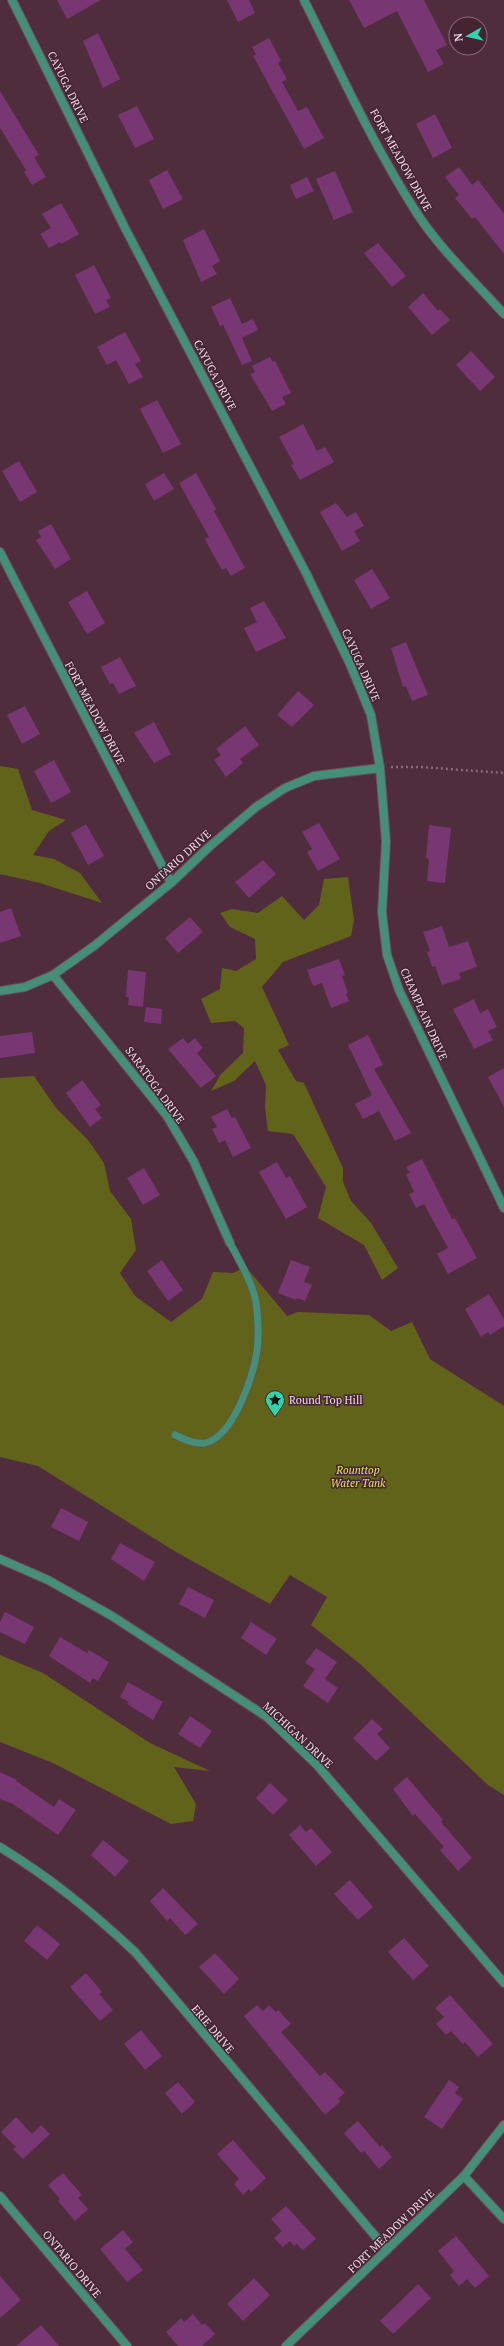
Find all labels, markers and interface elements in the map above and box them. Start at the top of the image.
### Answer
north arrow [448,16,488,56]
text: N [450,32,466,42]
street label: CAYUGA DRIVE [45,49,91,125]
street label: FORT MEADOW DRIVE [367,106,435,214]
street label: CAYUGA DRIVE [191,337,239,413]
street label: CAYUGA DRIVE [339,627,383,703]
street label: FORT MEADOW DRIVE [62,659,128,767]
street label: ONTARIO DRIVE [142,827,214,893]
street label: CHAMPLAIN DRIVE [397,966,451,1062]
street label: SARATOGA DRIVE [122,1044,188,1126]
place icon: Round Top Hill [264,1389,286,1417]
place label: Round Top Hill [289,1393,363,1407]
park label: Rounttop Water Tank [331,1463,386,1490]
street label: MICHIGAN DRIVE [260,1699,336,1771]
street label: ERIE DRIVE [189,2002,237,2056]
street label: FORT MEADOW DRIVE [345,2186,437,2276]
street label: ONTARIO DRIVE [40,2227,104,2301]

